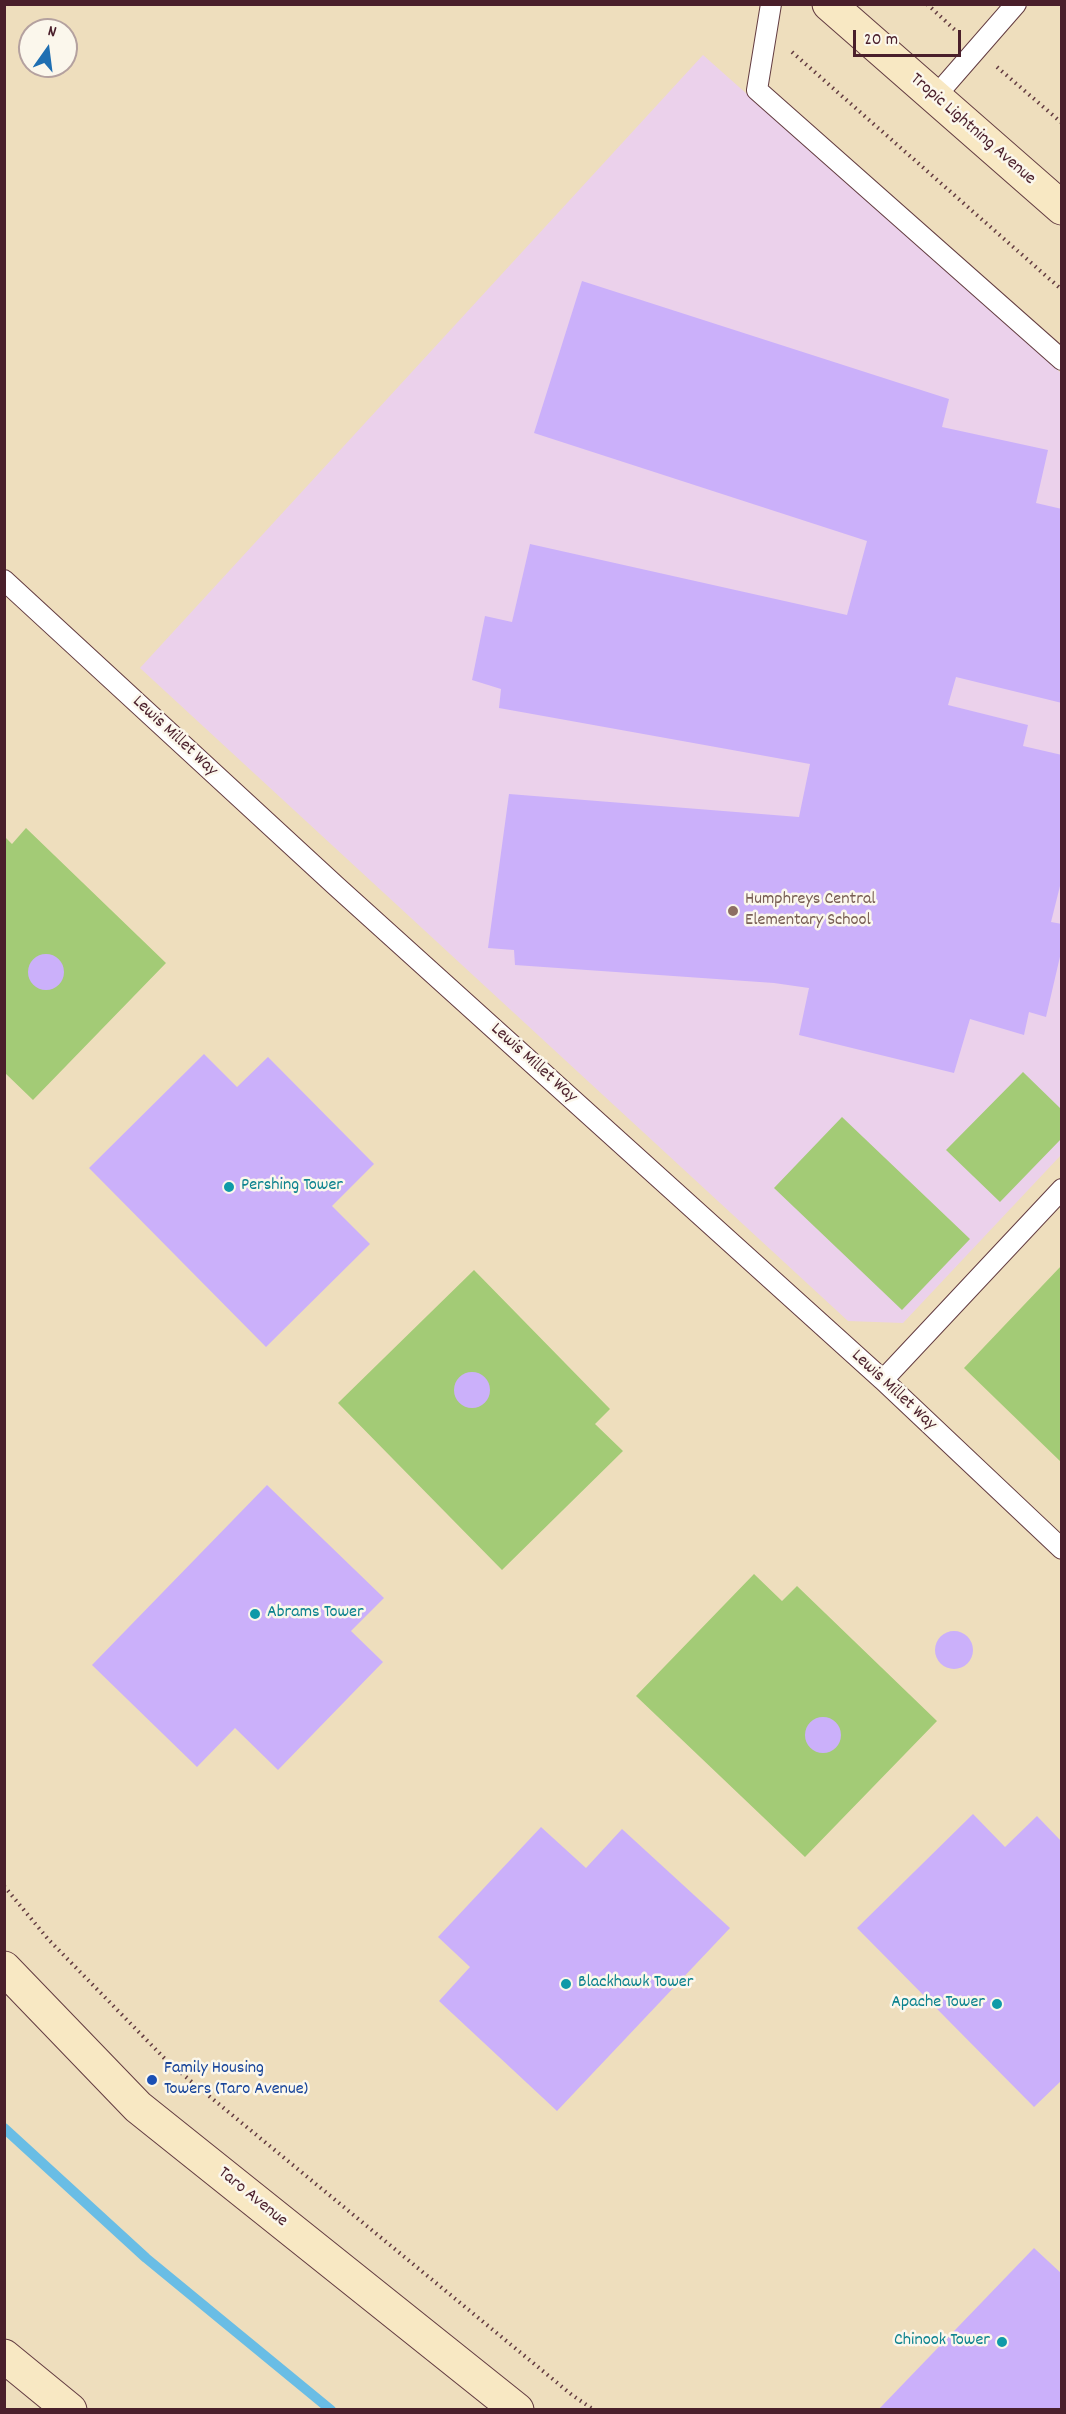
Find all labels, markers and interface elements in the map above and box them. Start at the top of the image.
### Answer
north arrow [18,18,78,78]
scale bar [856,18,964,56]
text: N [45,20,59,44]
text: 20 m [864,28,898,53]
street label: Tropic Lightning Avenue [905,70,1039,190]
street label: Lewis Millet Way [127,692,221,782]
place label: Humphreys Central Elementary School [745,890,876,932]
marker: Humphreys Central Elementary School [726,904,740,918]
street label: Lewis Millet Way [485,1019,581,1109]
place label: Pershing Tower [241,1176,343,1198]
marker: Pershing Tower [222,1180,236,1194]
street label: Lewis Millet Way [846,1346,940,1436]
place label: Abrams Tower [267,1603,364,1625]
marker: Abrams Tower [248,1607,262,1621]
place label: Blackhawk Tower [578,1973,693,1995]
marker: Blackhawk Tower [559,1977,573,1991]
place label: Apache Tower [891,1993,985,2015]
marker: Apache Tower [990,1997,1004,2011]
place label: Family Housing Towers (Taro Avenue) [164,2059,308,2102]
marker: Family Housing Towers (Taro Avenue) [145,2073,159,2087]
street label: Taro Avenue [213,2163,291,2233]
place label: Chinook Tower [894,2331,990,2353]
marker: Chinook Tower [995,2335,1009,2349]

